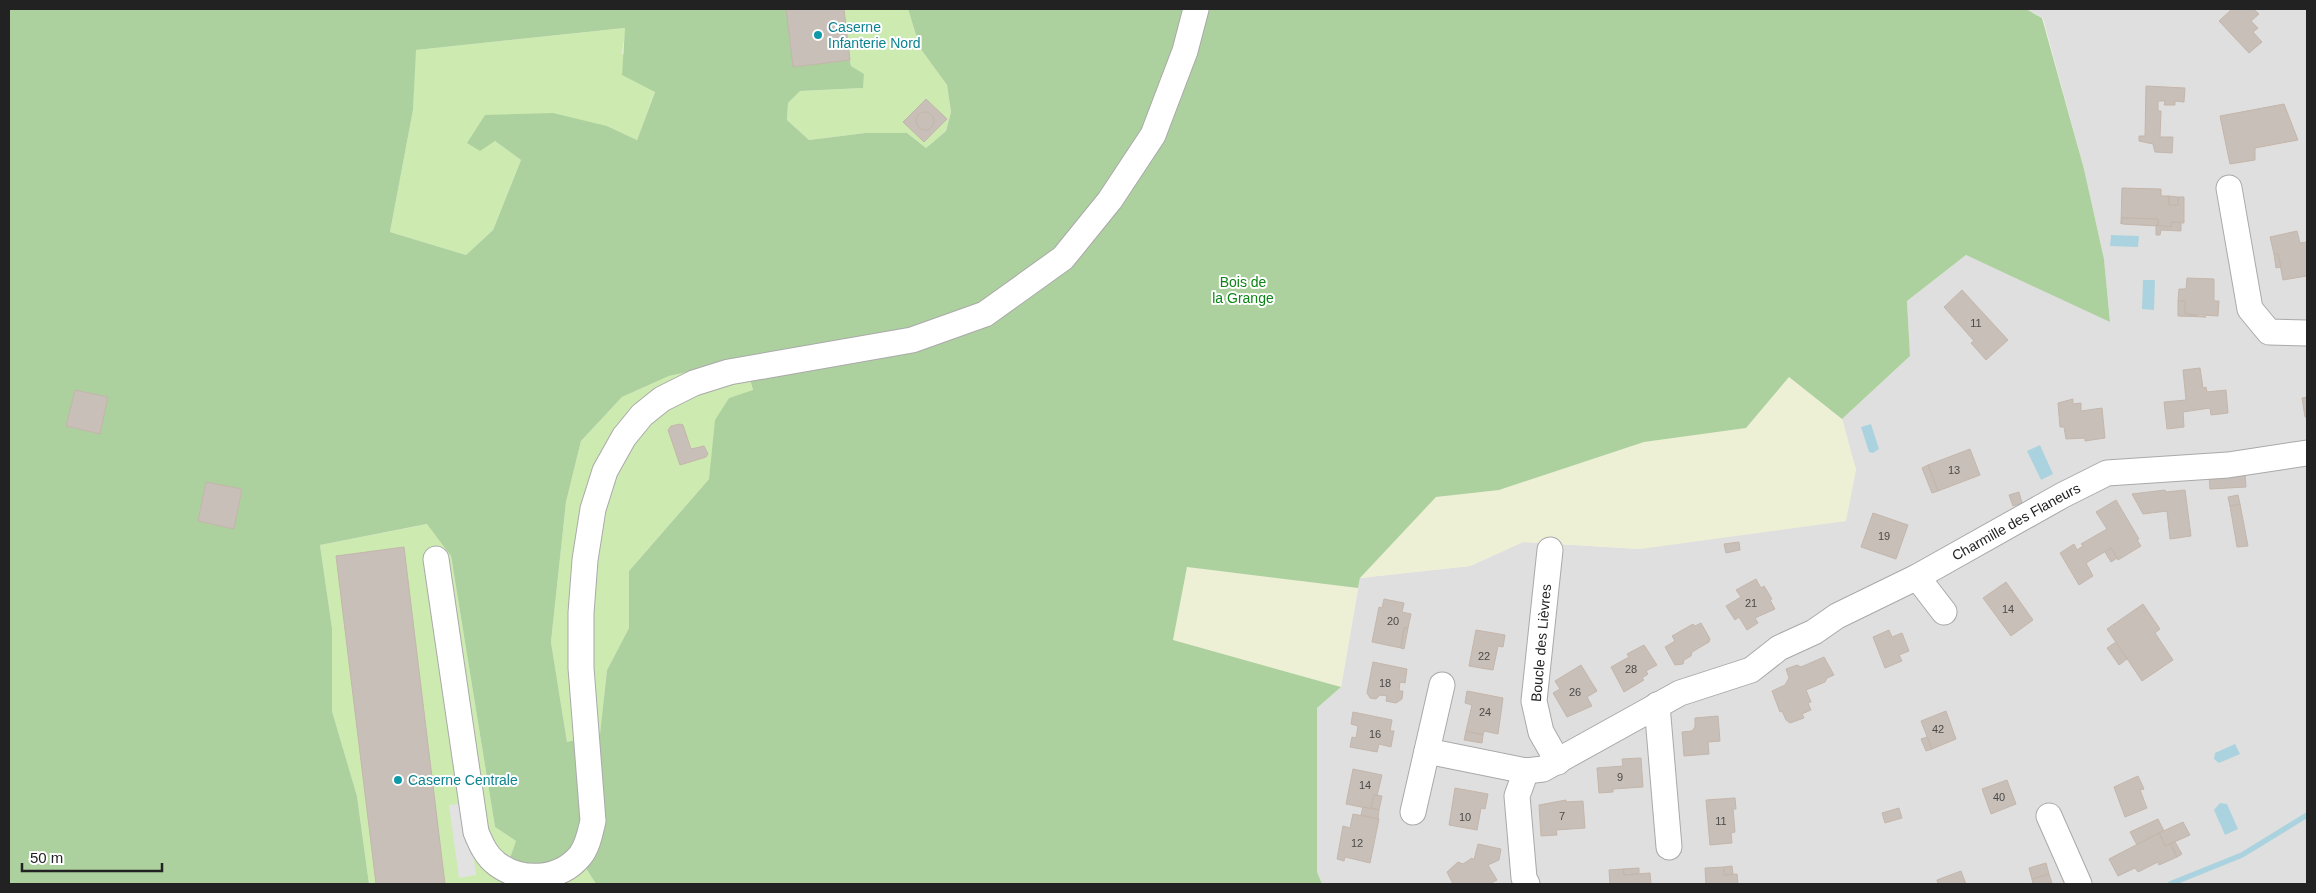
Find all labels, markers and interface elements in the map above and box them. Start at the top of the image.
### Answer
place label: Caserne Infanterie Nord [828,19,921,51]
marker: Caserne Infanterie Nord [812,29,824,41]
park label: Bois de la Grange [1212,274,1274,306]
house number: 11 [1970,317,1982,329]
house number: 13 [1948,464,1960,476]
street label: Charmille des Flaneurs [1949,480,2083,564]
house number: 19 [1878,530,1890,542]
street label: Boucle des Lièvres [1528,583,1554,703]
house number: 21 [1745,597,1757,609]
house number: 14 [2002,603,2014,615]
house number: 20 [1387,615,1399,627]
house number: 22 [1478,650,1490,662]
house number: 28 [1625,663,1637,675]
house number: 18 [1379,677,1391,689]
house number: 26 [1569,686,1581,698]
house number: 24 [1479,706,1491,718]
house number: 42 [1932,723,1944,735]
house number: 16 [1369,728,1381,740]
house number: 9 [1617,771,1623,783]
place label: Caserne Centrale [408,772,518,788]
marker: Caserne Centrale [392,774,404,786]
house number: 14 [1359,779,1371,791]
house number: 40 [1993,791,2005,803]
house number: 7 [1559,810,1565,822]
house number: 10 [1459,811,1471,823]
house number: 11 [1715,815,1727,827]
house number: 12 [1351,837,1363,849]
scale bar [22,840,162,872]
text: 50 m [30,849,63,866]

